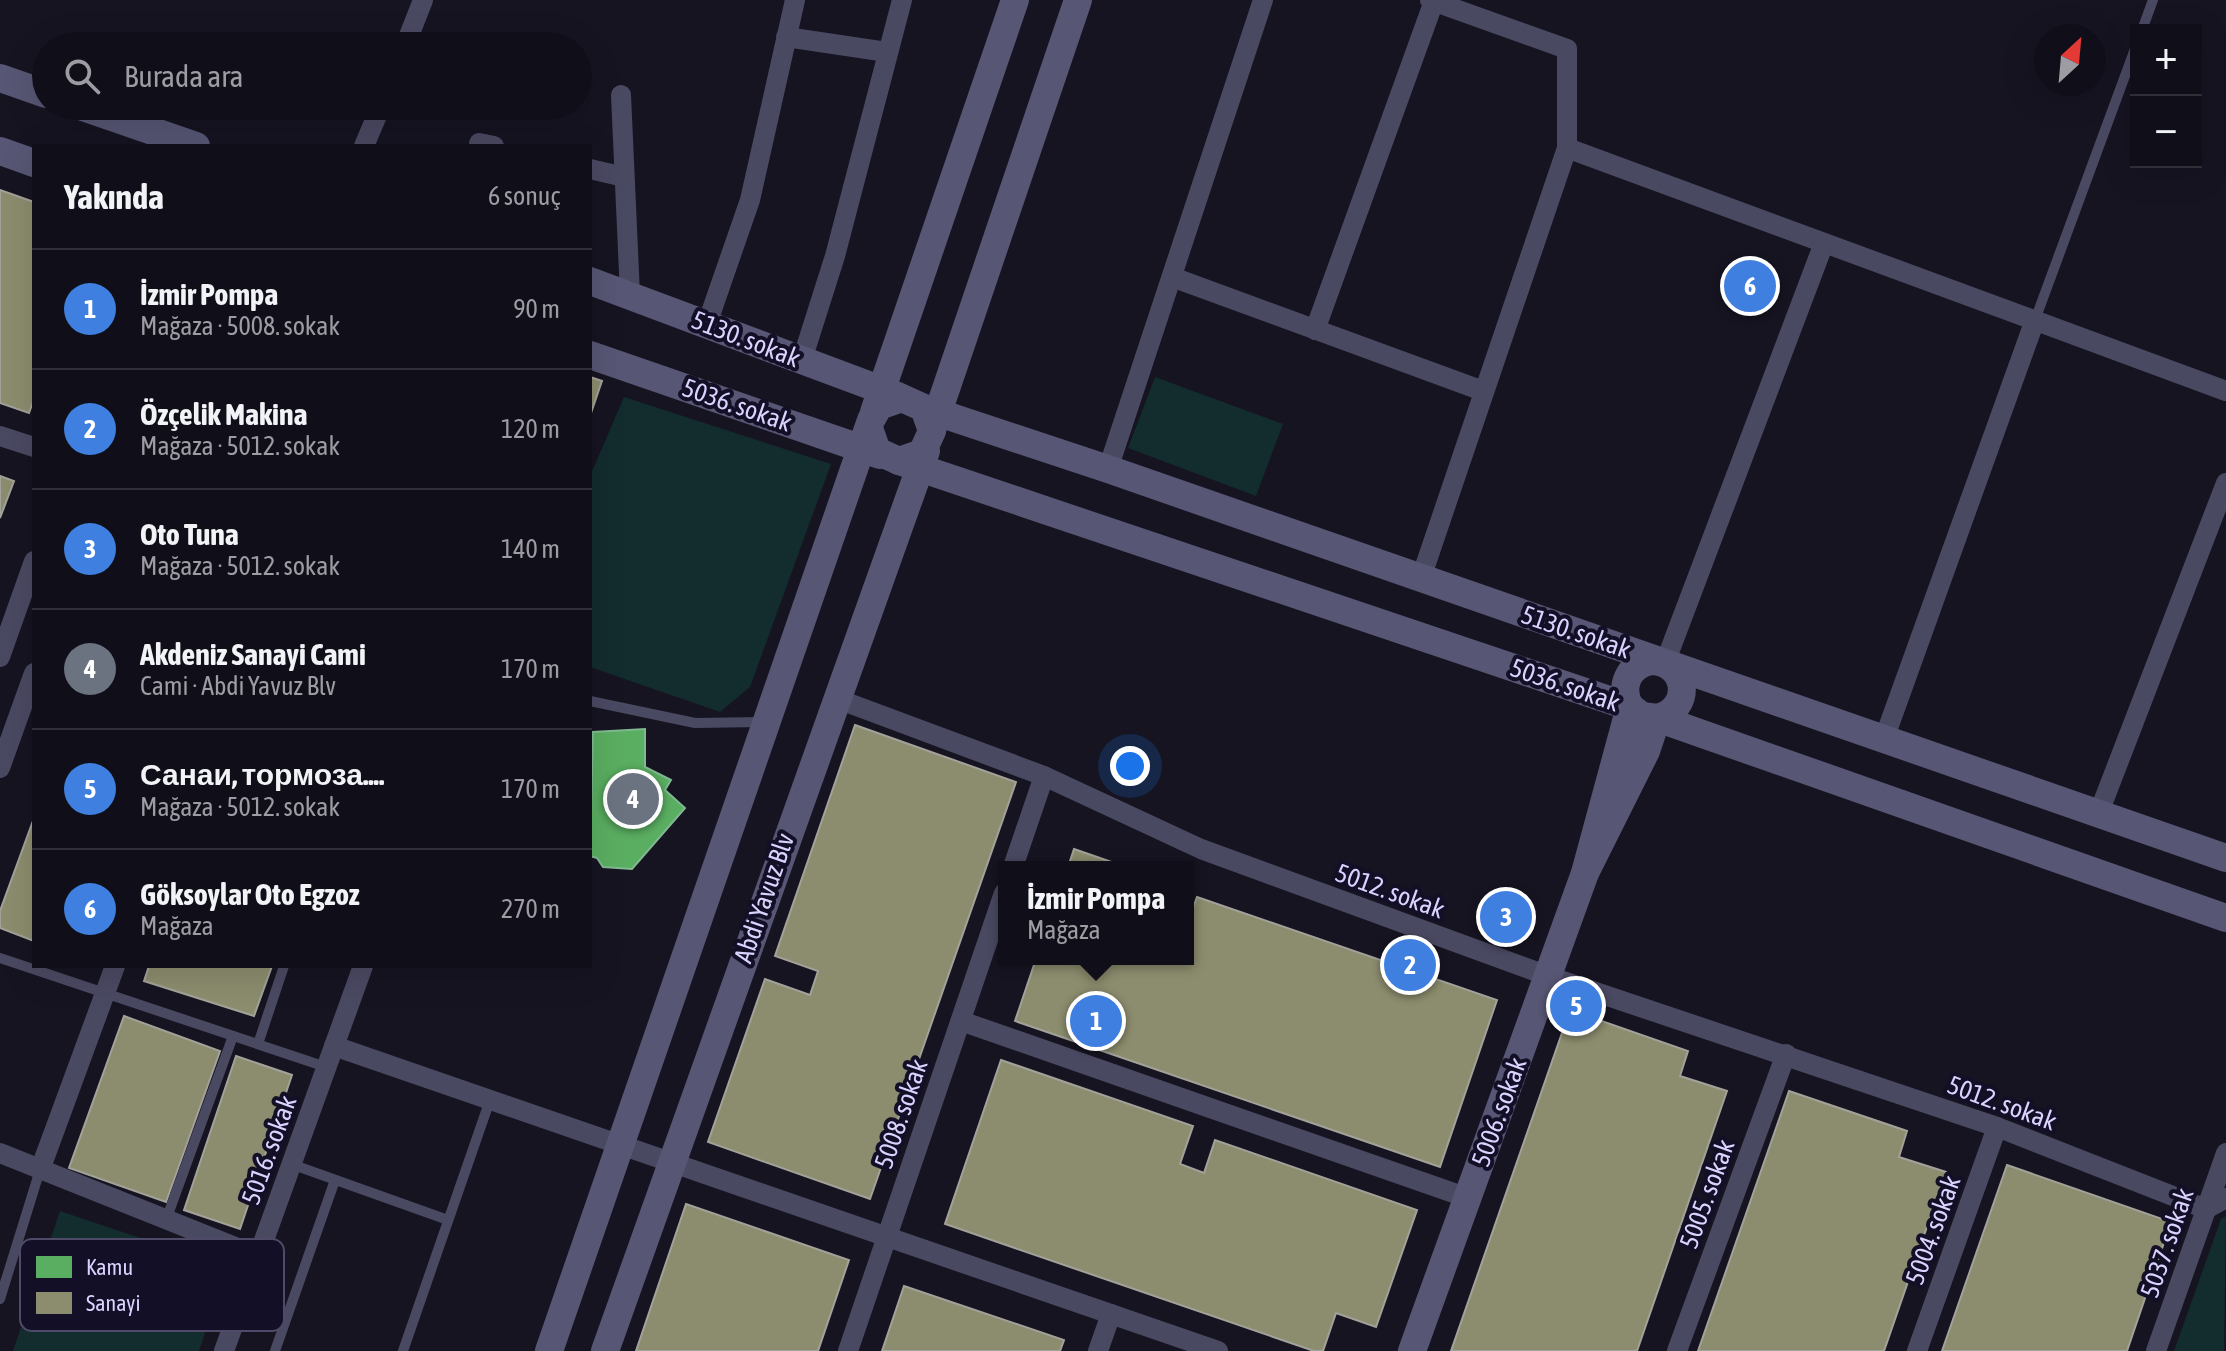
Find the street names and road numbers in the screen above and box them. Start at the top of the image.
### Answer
street label: 5130. sokak [688,305,804,373]
street label: 5036. sokak [678,372,796,438]
street label: 5130. sokak [1517,599,1635,665]
street label: 5036. sokak [1506,652,1624,718]
street label: Abdi Yavuz Blv [728,829,800,967]
street label: 5012. sokak [1332,858,1448,924]
street label: 5006. sokak [1466,1054,1532,1170]
street label: 5008. sokak [868,1055,934,1173]
street label: 5012. sokak [1944,1070,2060,1136]
street label: 5016. sokak [236,1092,302,1208]
street label: 5005. sokak [1674,1136,1740,1252]
street label: 5004. sokak [1900,1172,1966,1288]
street label: 5037. sokak [2134,1184,2200,1302]

